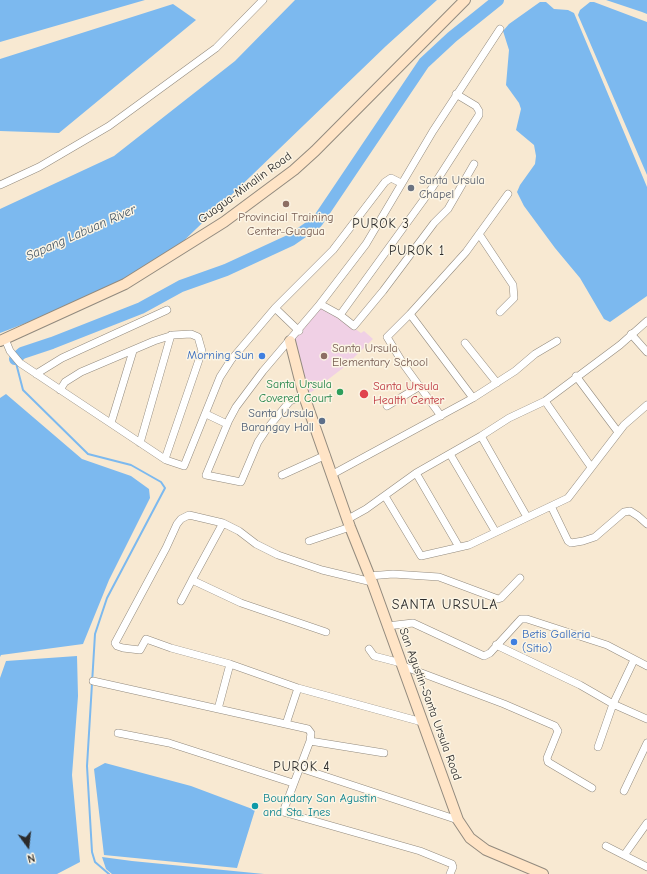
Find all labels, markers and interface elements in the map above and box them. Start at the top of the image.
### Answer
street label: Guagua-Minalin Road [195,149,295,227]
place label: Santa Ursula Chapel [419,174,485,202]
marker: Santa Ursula Chapel [406,183,416,193]
marker: Provincial Training Center-Guagua [281,199,291,209]
water label: Sapang Labuan River [24,202,138,264]
place label: Provincial Training Center-Guagua [238,211,334,239]
district label: PUROK 3 [352,216,410,232]
district label: PUROK 1 [389,243,445,259]
place label: Santa Ursula Elementary School [332,342,428,370]
place label: Morning Sun [187,349,254,363]
marker: Morning Sun [257,351,267,361]
marker: Santa Ursula Elementary School [319,351,329,361]
place label: Santa Ursula Covered Court [259,378,332,406]
place label: Santa Ursula Health Center [373,380,444,408]
marker: Santa Ursula Covered Court [335,387,345,397]
marker: Santa Ursula Health Center [358,388,370,400]
place label: Santa Ursula Barangay Hall [241,407,314,435]
marker: Santa Ursula Barangay Hall [317,416,327,426]
district label: SANTA URSULA [392,597,498,613]
street label: San Agustin-Santa Ursula Road [396,626,464,782]
place label: Betis Galleria (Sitio) [522,628,590,656]
marker: Betis Galleria (Sitio) [509,637,519,647]
district label: PUROK 4 [273,759,331,775]
place label: Boundary San Agustin and Sta. Ines [263,792,377,820]
marker: Boundary San Agustin and Sta. Ines [250,801,260,811]
north arrow [8,826,48,866]
text: N [26,851,36,865]

